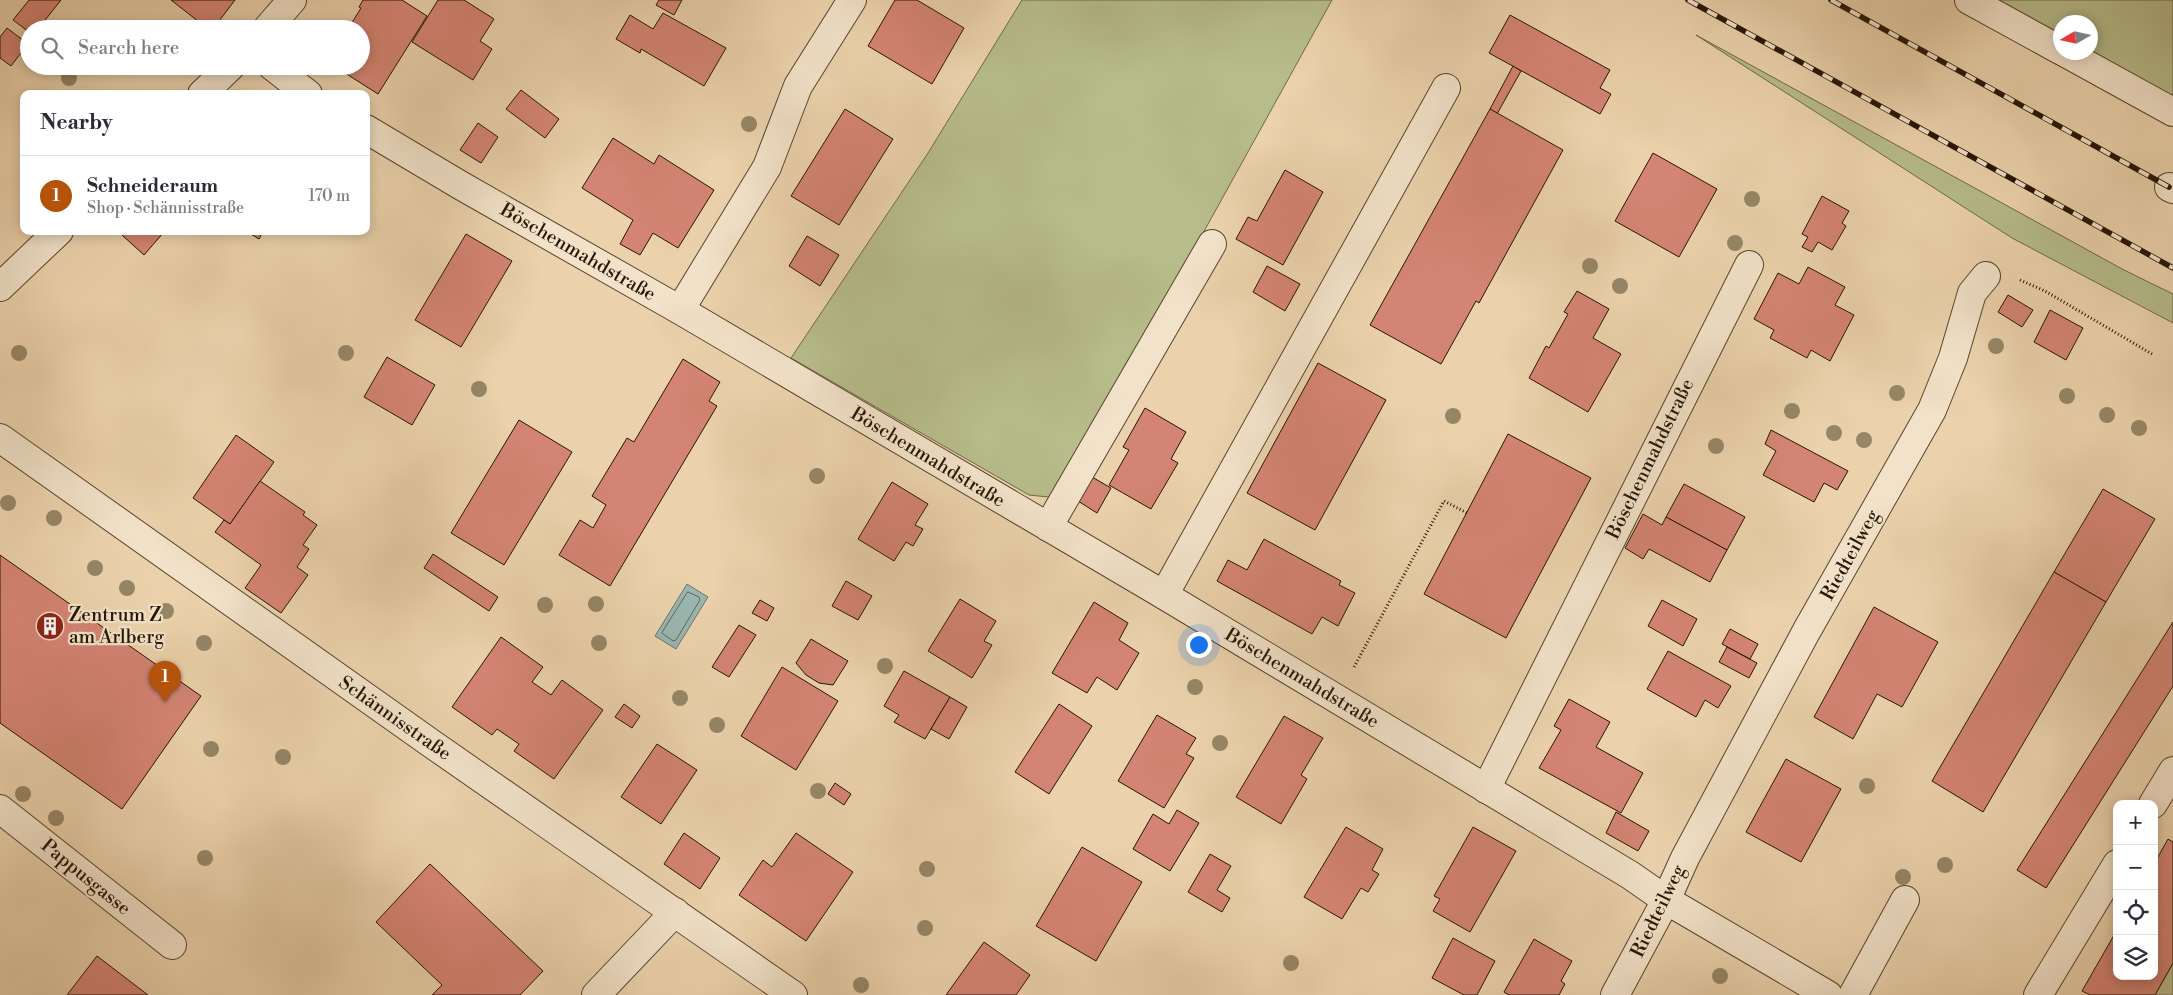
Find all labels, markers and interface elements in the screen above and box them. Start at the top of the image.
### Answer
north arrow [2053,15,2098,60]
search box [20,20,370,75]
icon: search [38,34,66,62]
text: Search here [78,36,179,60]
text: Nearby [40,110,113,136]
text: Schneideraum [87,174,218,198]
text: 1 [52,186,60,206]
text: 170 m [308,186,350,206]
street label: Böschenmahdstraße [495,197,660,306]
text: Shop · Schännisstraße [87,198,244,218]
street label: Böschenmahdstraße [1600,375,1699,544]
street label: Böschenmahdstraße [846,401,1009,513]
street label: Riedteilweg [1815,505,1885,605]
place label: Zentrum Z am Arlberg [69,603,164,649]
building icon: Zentrum Z am Arlberg [35,611,65,641]
street label: Böschenmahdstraße [1220,622,1383,734]
your location [1186,632,1212,658]
pin: 1 [149,661,181,702]
street label: Schännisstraße [334,670,456,766]
map controls [2113,800,2158,980]
button: + [2113,800,2158,845]
street label: Pappusgasse [36,834,136,920]
button: − [2113,845,2158,890]
street label: Riedteilweg [1625,861,1691,961]
button: locate [2113,890,2158,935]
button: layers [2113,935,2158,980]

